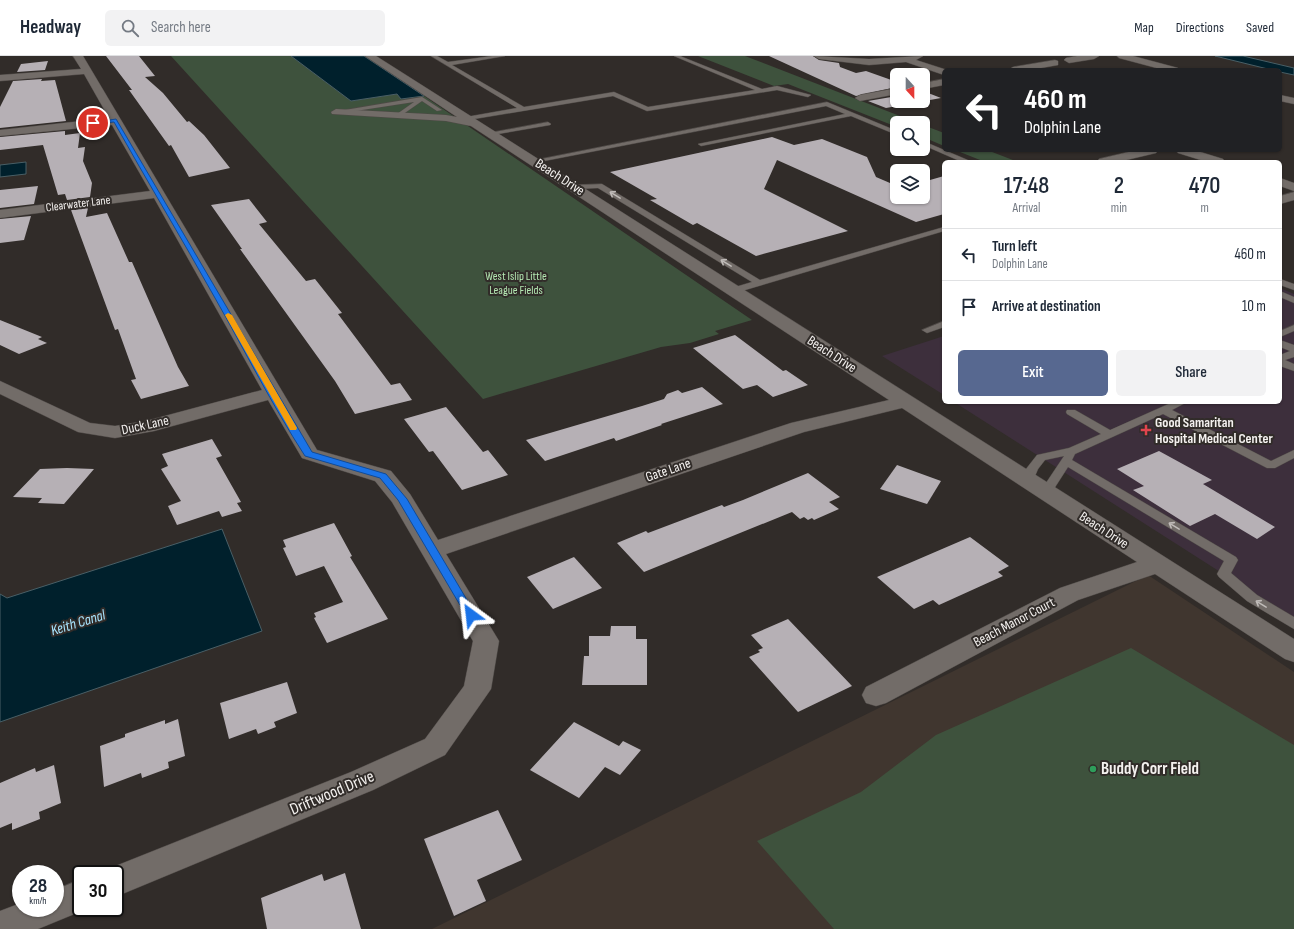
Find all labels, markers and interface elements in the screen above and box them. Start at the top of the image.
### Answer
search box [105,10,385,46]
text: Headway [20,16,81,39]
icon: search [119,17,141,39]
text: Search here [151,18,211,37]
text: Map [1134,19,1154,36]
text: Directions [1176,19,1224,36]
text: Saved [1246,19,1274,36]
north arrow [890,68,930,108]
map controls [890,68,930,204]
text: 460 m [1024,83,1086,116]
icon: left [958,84,1010,136]
pin [76,106,110,140]
icon: arrive [82,112,104,134]
button: search [890,116,930,156]
text: Dolphin Lane [1024,117,1101,138]
street label: Beach Drive [532,155,588,199]
button: layers [890,164,930,204]
text: 17:48 [1004,171,1049,200]
text: 2 [1114,171,1124,200]
text: 470 [1189,171,1220,200]
one-way arrow [610,191,621,199]
street label: Clearwater Lane [45,193,111,215]
text: Arrival [1012,200,1040,216]
text: min [1111,200,1127,216]
text: m [1200,200,1209,216]
text: Turn left [992,237,1037,256]
icon: left [958,244,980,266]
text: 460 m [1234,245,1266,264]
text: Dolphin Lane [992,256,1048,272]
one-way arrow [720,258,732,266]
park label: West Islip Little League Fields [485,269,547,298]
icon: arrive [958,296,980,318]
text: Arrive at destination [992,297,1101,316]
text: 10 m [1242,297,1266,316]
street label: Beach Drive [804,332,860,376]
button: Exit [958,350,1108,396]
button: Share [1116,350,1266,396]
street label: Duck Lane [120,412,170,438]
place label: Good Samaritan Hospital Medical Center [1155,414,1273,447]
marker: Good Samaritan Hospital Medical Center [1140,424,1152,436]
street label: Gate Lane [643,454,693,486]
street label: Beach Drive [1076,508,1132,552]
one-way arrow [1168,521,1180,529]
street label: Beach Manor Court [970,593,1058,651]
position arrow [450,594,492,636]
one-way arrow [1255,599,1267,607]
water label: Keith Canal [48,605,109,640]
place label: Buddy Corr Field [1101,759,1199,779]
marker: Buddy Corr Field [1088,764,1098,774]
street label: Driftwood Drive [287,766,377,820]
speed limit sign: 30 [72,865,124,917]
text: 28 [29,874,47,898]
text: km/h [29,895,47,907]

